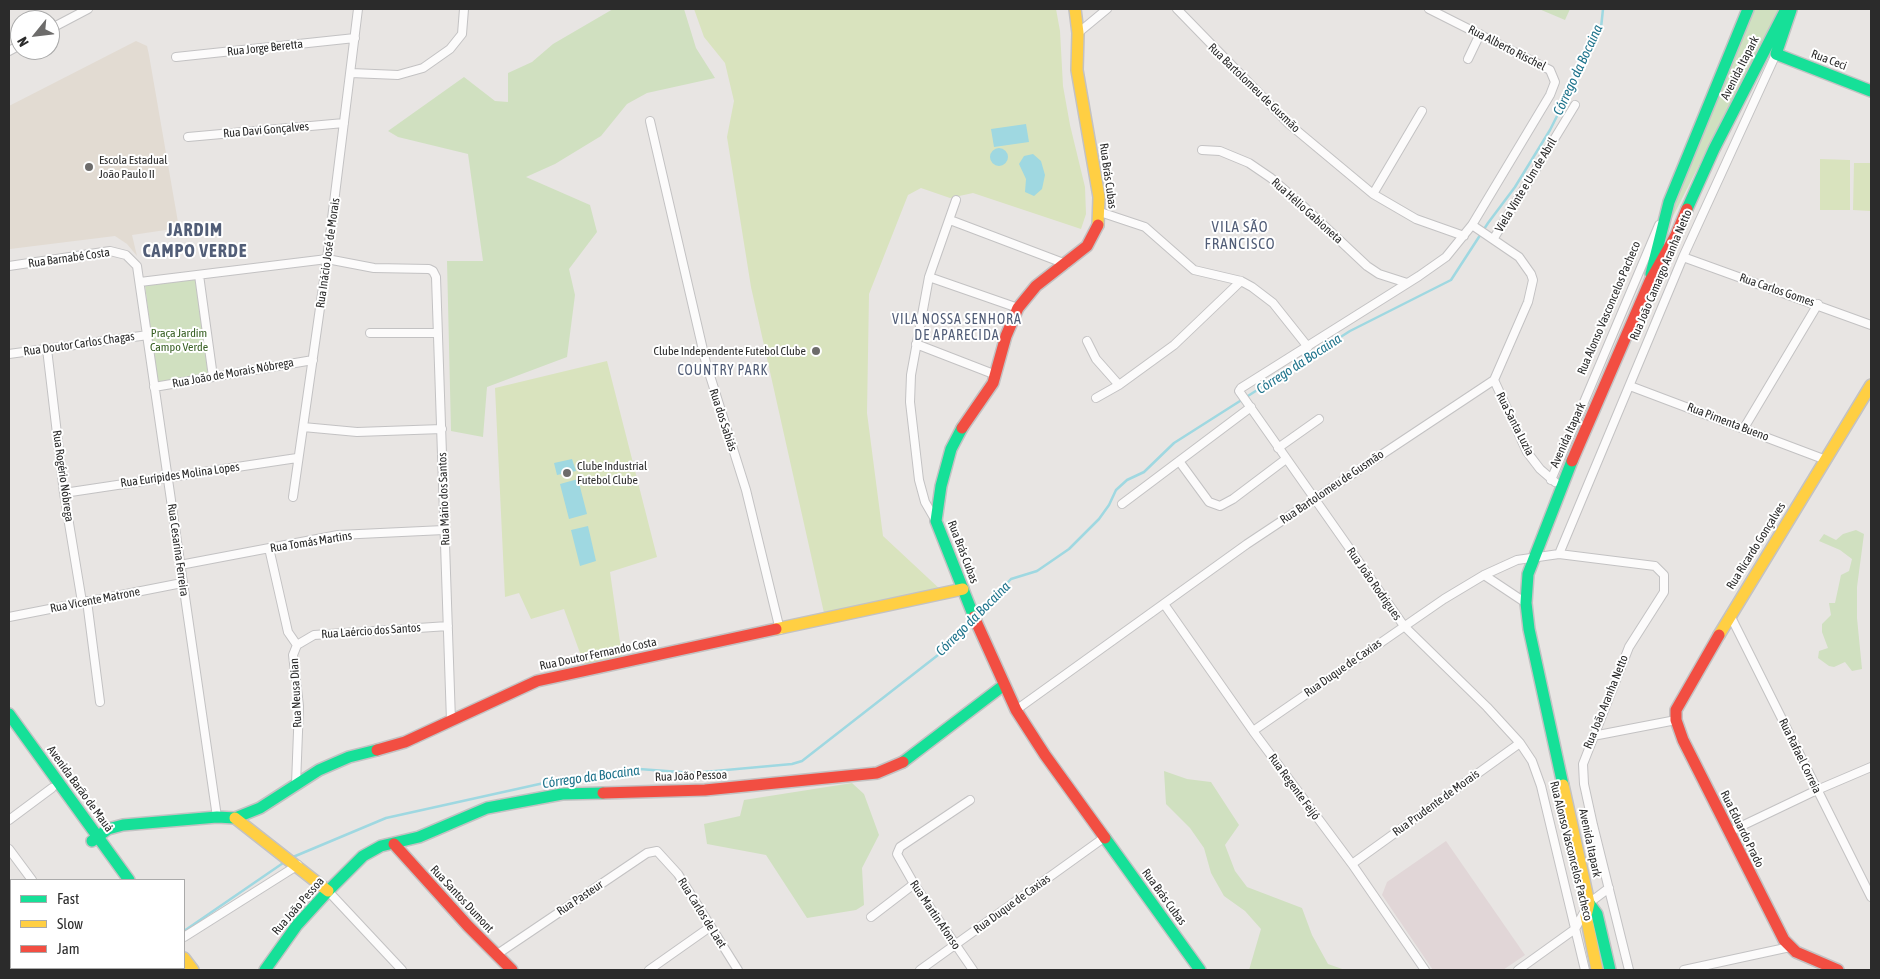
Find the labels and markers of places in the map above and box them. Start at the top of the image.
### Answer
place label: Escola Estadual João Paulo II [99,153,167,181]
marker: Escola Estadual João Paulo II [83,161,95,173]
place label: Clube Independente Futebol Clube [654,344,806,358]
marker: Clube Independente Futebol Clube [810,345,822,357]
place label: Clube Industrial Futebol Clube [577,459,647,487]
marker: Clube Industrial Futebol Clube [561,467,573,479]

